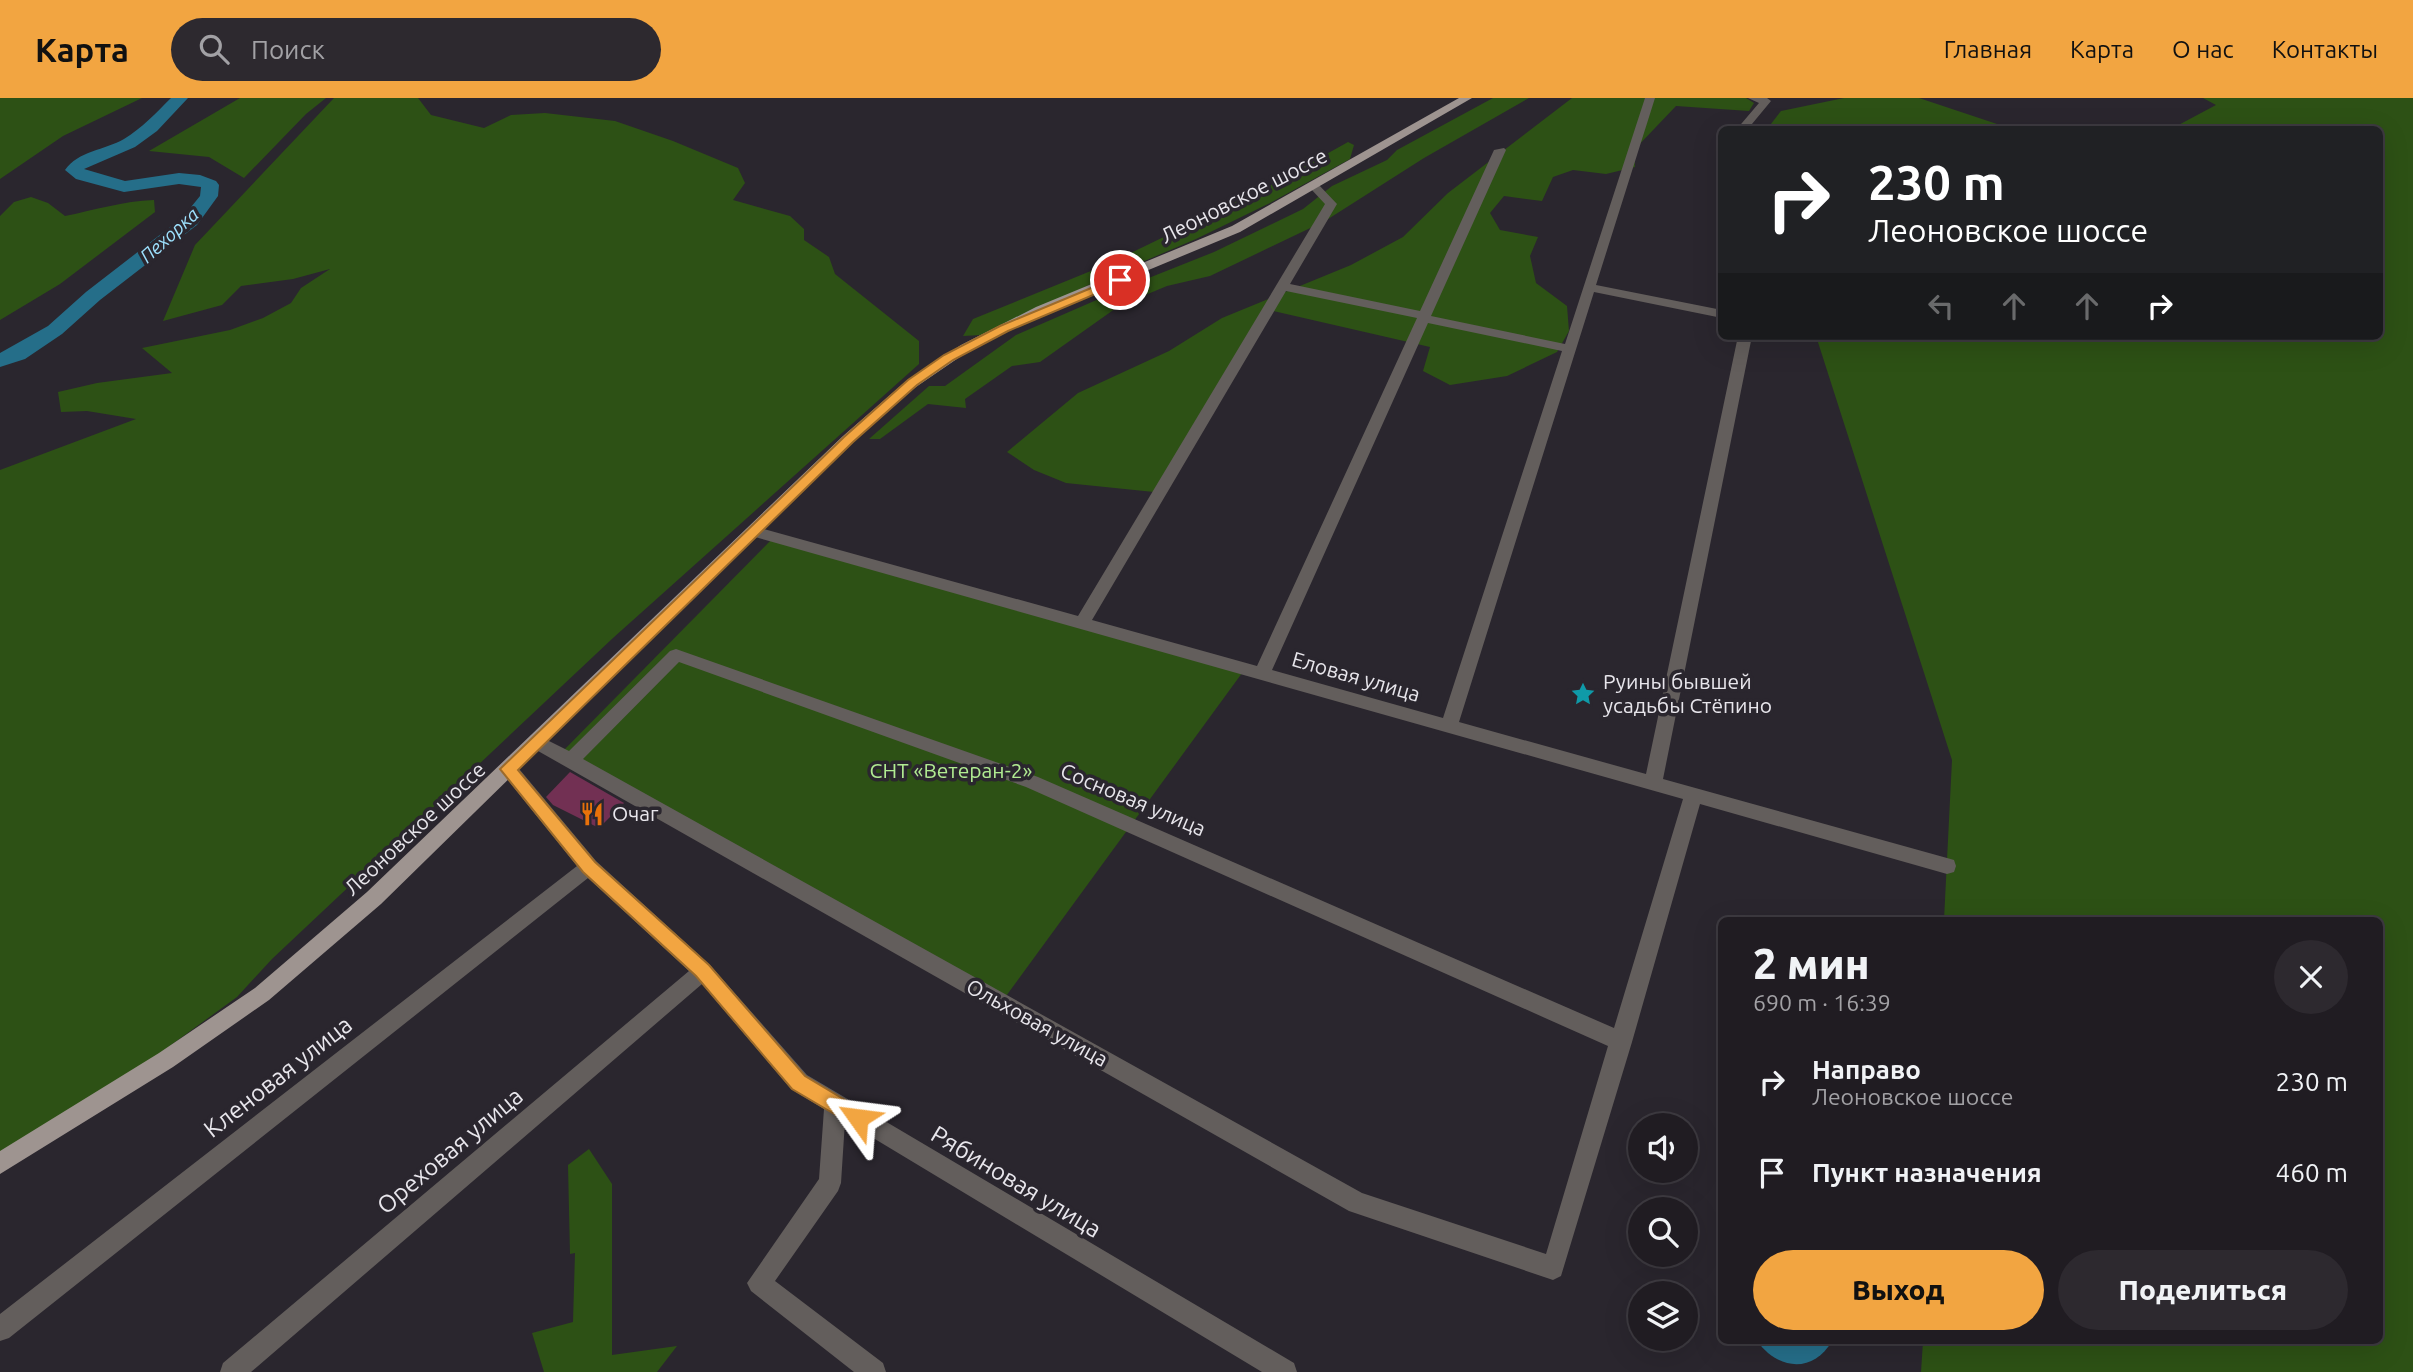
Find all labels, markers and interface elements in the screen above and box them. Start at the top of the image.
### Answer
search box [171,18,661,81]
icon: search [195,30,233,68]
text: Карта [35,31,129,68]
text: Поиск [251,35,325,64]
text: Главная [1944,36,2032,63]
text: Карта [2070,36,2134,63]
text: О нас [2172,36,2234,63]
text: Контакты [2272,36,2378,63]
street label: Леоновское шоссе [1156,143,1331,248]
icon: right [1753,154,1844,245]
text: 230 m [1868,154,2005,209]
water label: Пехорка [135,203,203,267]
text: Леоновское шоссе [1868,212,2148,248]
pin [1090,250,1150,310]
icon: arrive [1101,261,1139,299]
icon: left [1922,287,1960,325]
icon: ahead [1995,287,2033,325]
icon: ahead [2068,287,2106,325]
icon: right [2141,287,2179,325]
street label: Еловая улица [1289,646,1423,706]
place label: Руины бывшей усадьбы Стёпино [1603,669,1772,717]
place icon: Руины бывшей усадьбы Стёпино [1569,680,1597,708]
street label: Леоновское шоссе [339,757,490,900]
park label: СНТ «Ветеран-2» [870,758,1033,782]
street label: Сосновая улица [1057,758,1210,840]
restaurant icon: Очаг [578,800,606,828]
place label: Очаг [612,801,659,825]
text: 2 мин [1753,940,1870,987]
button: close [2274,940,2348,1014]
street label: Ольховая улица [963,973,1112,1071]
text: 690 m · 16:39 [1753,990,1891,1015]
street label: Кленовая улица [198,1010,357,1143]
text: Направо [1812,1055,1921,1084]
icon: right [1753,1063,1791,1101]
text: 230 m [2276,1067,2348,1096]
position arrow [821,1081,895,1155]
street label: Ореховая улица [372,1082,528,1219]
text: Леоновское шоссе [1812,1084,2013,1109]
map controls [1628,1113,1698,1351]
button: sound [1628,1113,1698,1183]
street label: Рябиновая улица [926,1120,1106,1243]
icon: arrive [1753,1154,1791,1192]
text: Пункт назначения [1812,1158,2042,1187]
text: 460 m [2276,1158,2348,1187]
button: search [1628,1197,1698,1267]
button: Выход [1753,1250,2044,1330]
button: Поделиться [2058,1250,2348,1330]
button: layers [1628,1281,1698,1351]

